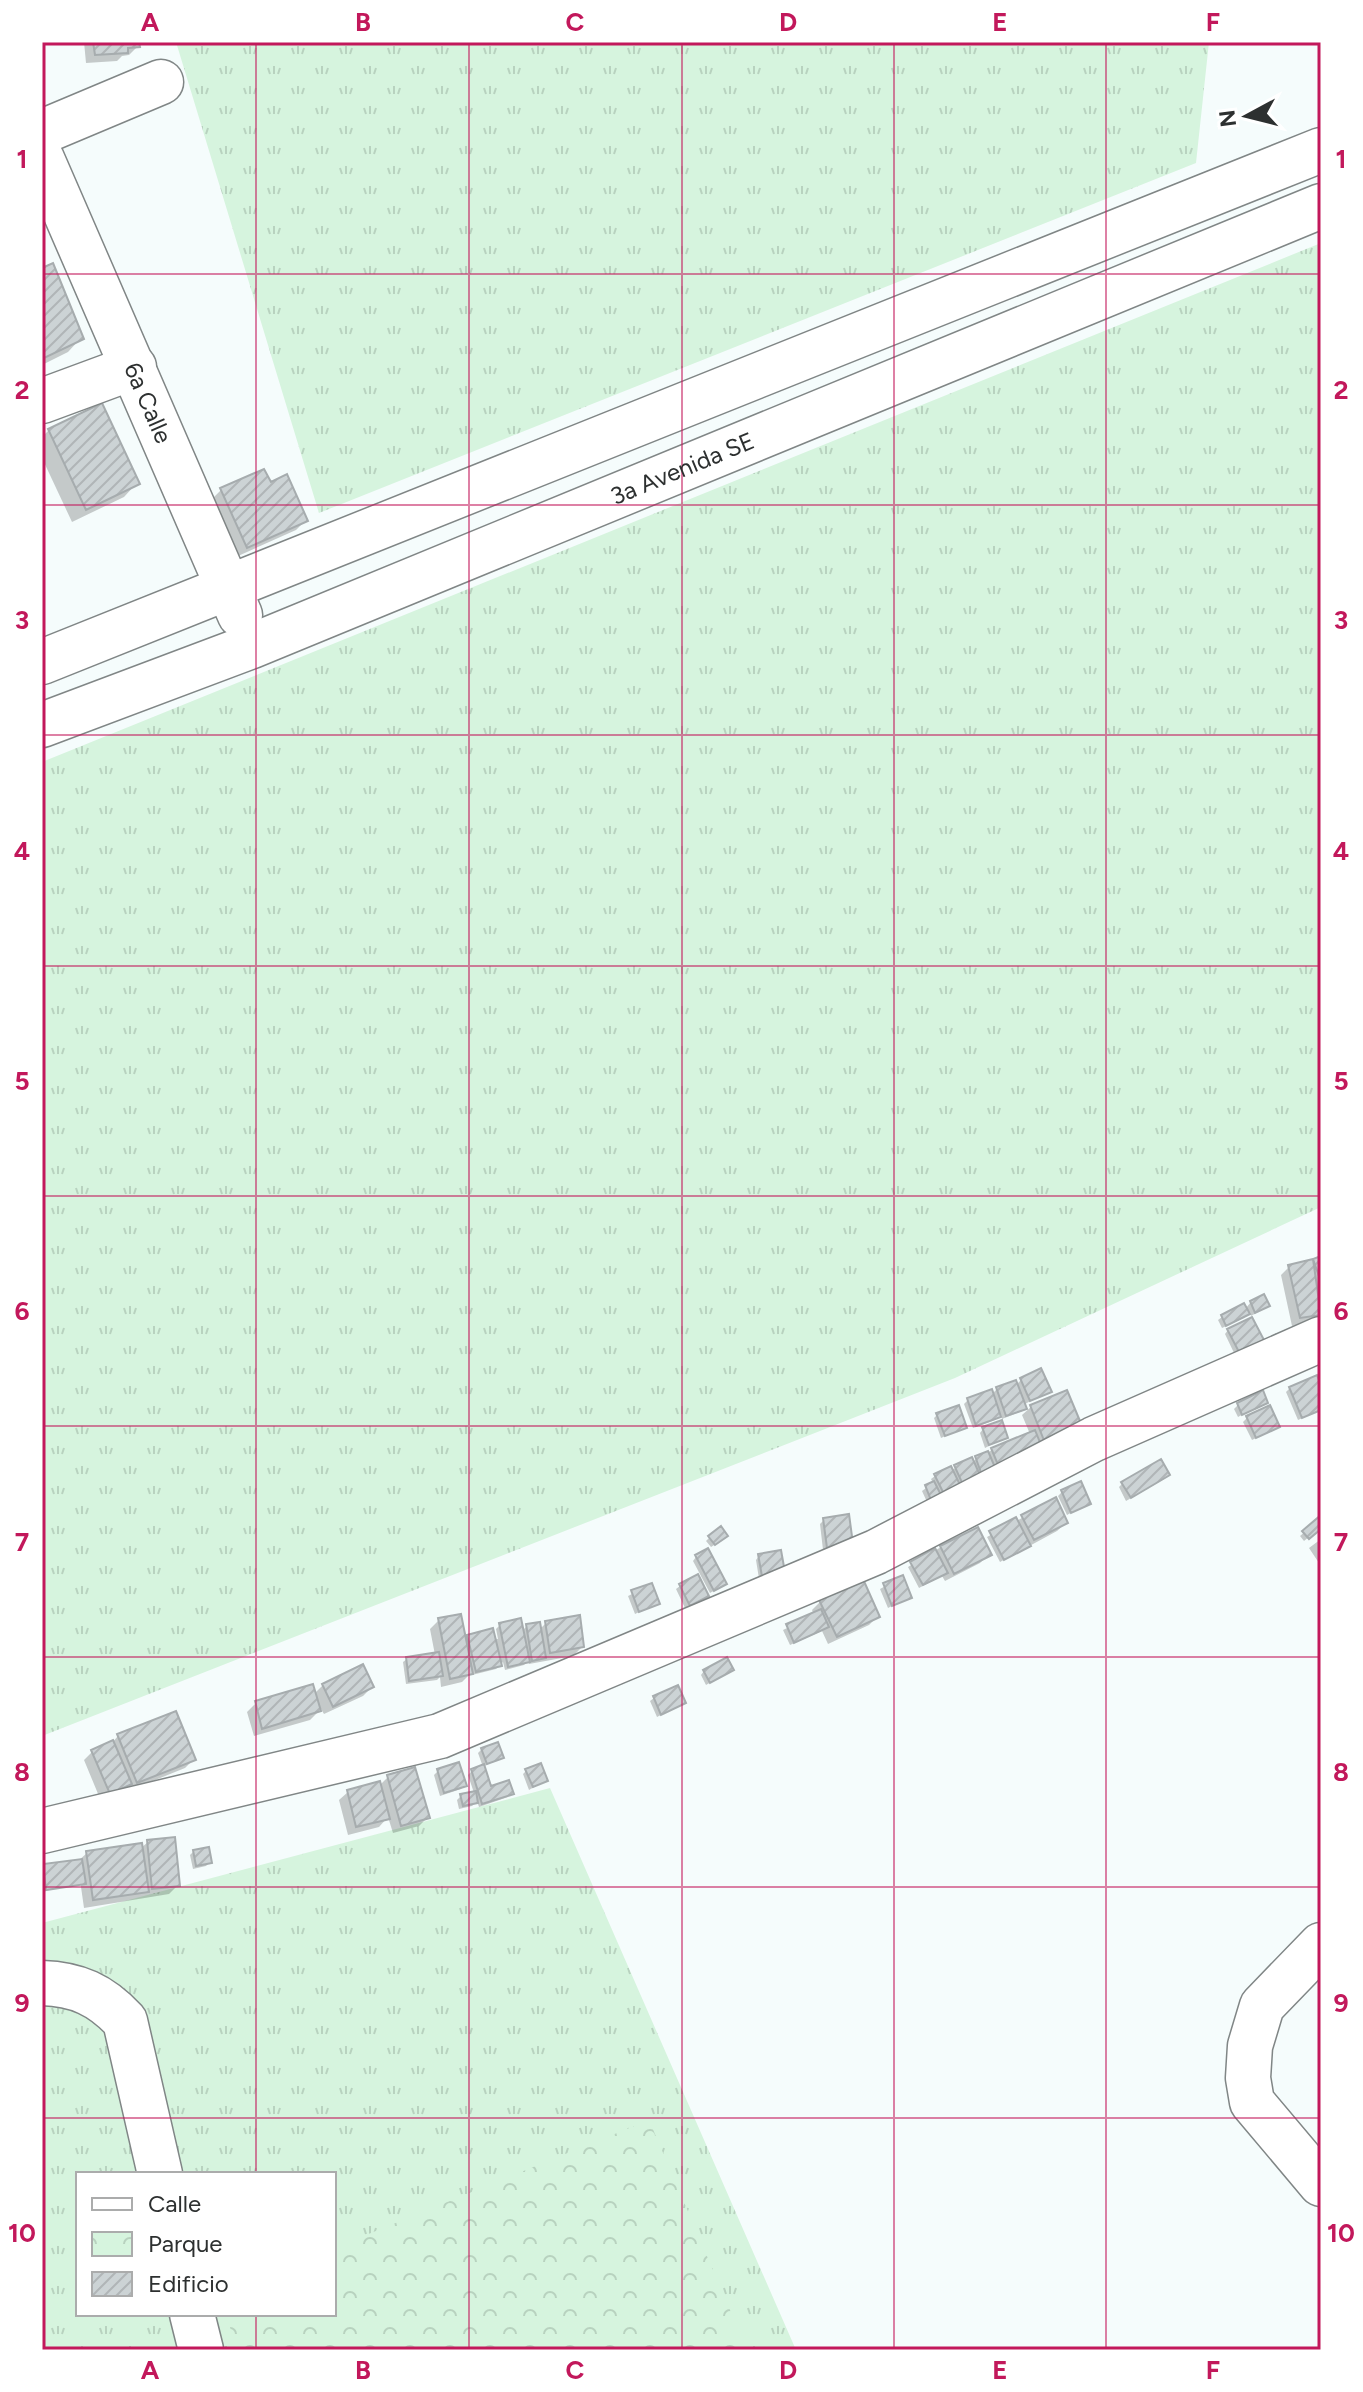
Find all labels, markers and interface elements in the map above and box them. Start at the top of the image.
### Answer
text: A [141,6,160,38]
text: B [355,6,371,38]
text: C [566,6,585,38]
text: D [779,6,797,38]
text: E [992,6,1008,38]
text: F [1206,6,1220,38]
north arrow [1207,76,1287,156]
text: N [1213,108,1242,128]
text: 1 [17,143,27,175]
text: 1 [1336,143,1346,175]
street label: 6a Calle [118,358,179,448]
text: 2 [14,374,30,406]
text: 2 [1333,374,1349,406]
street label: 3a Avenida SE [606,426,759,511]
text: 3 [15,604,29,636]
text: 3 [1334,604,1348,636]
text: 4 [14,835,30,867]
text: 4 [1333,835,1349,867]
text: 5 [14,1065,30,1097]
text: 5 [1333,1065,1349,1097]
text: 6 [14,1295,30,1327]
text: 6 [1333,1295,1349,1327]
text: 7 [15,1526,29,1558]
text: 7 [1334,1526,1348,1558]
text: 8 [14,1756,30,1788]
text: 8 [1333,1756,1349,1788]
text: 9 [14,1987,30,2019]
text: 9 [1333,1987,1349,2019]
legend [76,2172,336,2316]
text: Calle [148,2189,201,2218]
text: 10 [8,2217,36,2249]
text: 10 [1327,2217,1355,2249]
text: Parque [148,2229,222,2258]
text: Edificio [148,2269,229,2298]
text: A [141,2354,160,2386]
text: B [355,2354,371,2386]
text: C [566,2354,585,2386]
text: D [779,2354,797,2386]
text: E [992,2354,1008,2386]
text: F [1206,2354,1220,2386]

